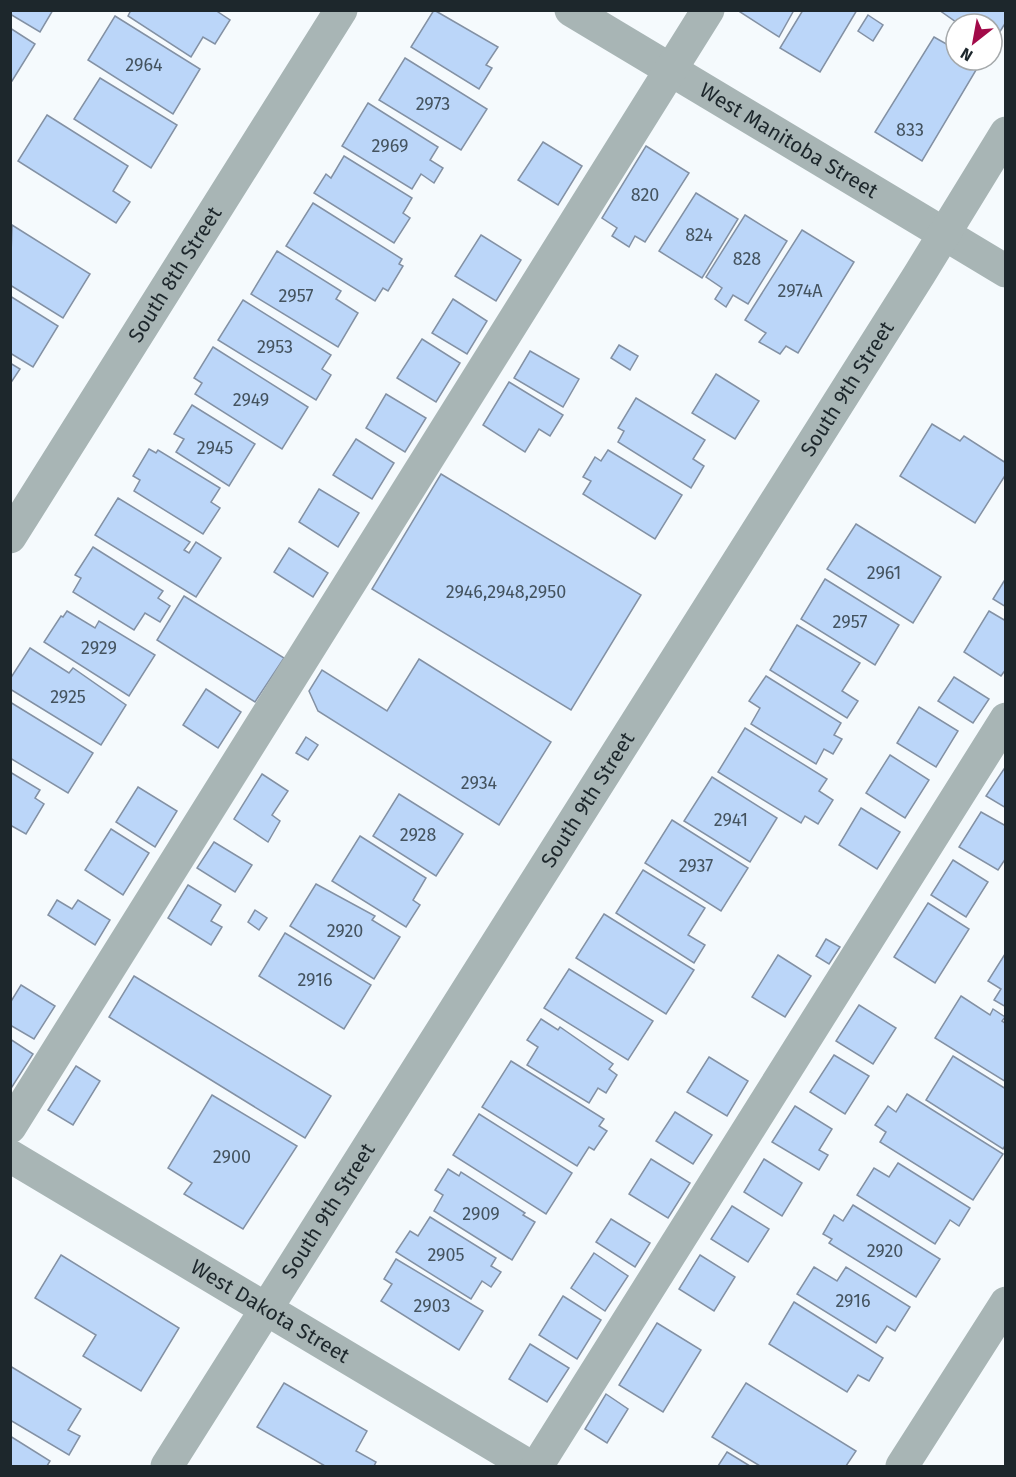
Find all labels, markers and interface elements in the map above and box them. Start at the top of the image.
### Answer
north arrow [944,12,1004,72]
text: N [957,44,976,65]
house number: 2964 [125,54,163,76]
street label: West Manitoba Street [695,77,883,204]
house number: 2973 [416,93,450,115]
house number: 833 [896,119,924,141]
house number: 2969 [372,135,408,157]
house number: 820 [631,184,659,206]
street label: South 8th Street [123,201,227,347]
house number: 824 [685,224,713,246]
house number: 828 [733,248,761,270]
house number: 2974A [777,280,823,302]
house number: 2957 [279,285,313,307]
street label: South 9th Street [795,316,900,461]
house number: 2953 [257,336,293,358]
house number: 2949 [233,389,269,411]
house number: 2945 [197,437,233,459]
house number: 2961 [867,562,901,584]
house number: 2946,2948,2950 [446,581,566,603]
house number: 2957 [833,611,867,633]
house number: 2929 [81,637,117,659]
house number: 2925 [50,686,86,708]
street label: South 9th Street [535,727,640,872]
house number: 2934 [461,772,498,794]
house number: 2941 [714,809,748,831]
house number: 2928 [400,824,436,846]
house number: 2937 [679,855,713,877]
house number: 2920 [327,920,363,942]
house number: 2916 [297,969,333,991]
street label: South 9th Street [276,1138,381,1283]
house number: 2900 [213,1146,251,1168]
house number: 2909 [462,1203,500,1225]
house number: 2920 [867,1240,903,1262]
house number: 2905 [427,1244,465,1266]
street label: West Dakota Street [186,1254,355,1369]
house number: 2916 [835,1290,871,1312]
house number: 2903 [413,1295,451,1317]

